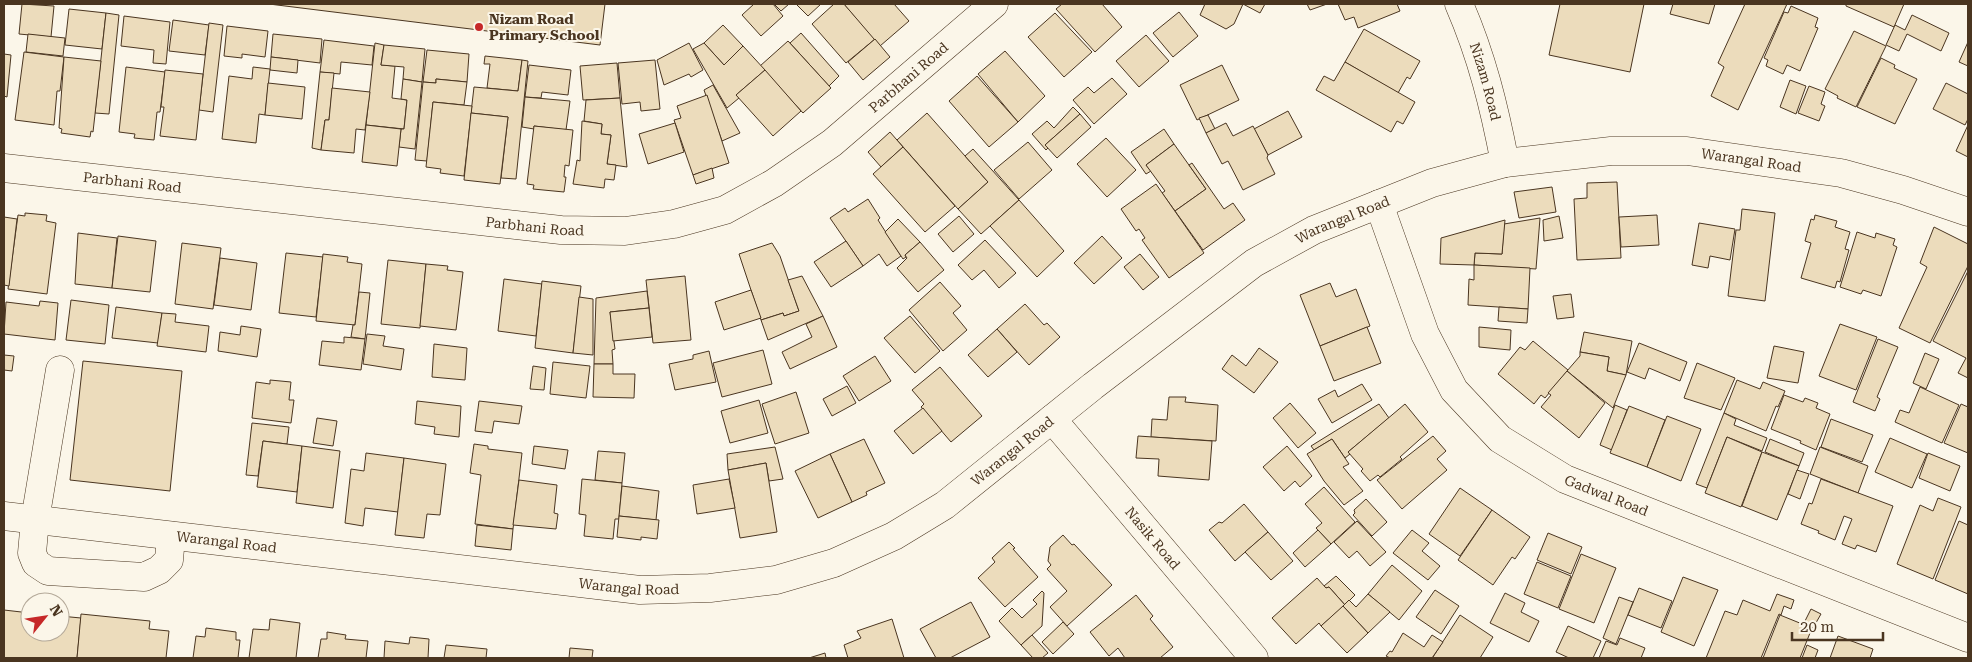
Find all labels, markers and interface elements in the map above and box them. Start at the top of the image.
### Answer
place label: Nizam Road Primary School [489,11,600,43]
marker: Nizam Road Primary School [473,21,485,33]
street label: Parbhani Road [866,39,951,116]
street label: Nizam Road [1467,40,1504,122]
street label: Warangal Road [1700,145,1802,175]
street label: Parbhani Road [82,169,182,196]
street label: Warangal Road [1292,193,1392,247]
street label: Parbhani Road [485,214,584,238]
street label: Warangal Road [968,413,1057,489]
street label: Gadwal Road [1562,472,1651,519]
street label: Nasik Road [1122,504,1184,573]
street label: Warangal Road [175,528,278,556]
street label: Warangal Road [578,575,680,598]
north arrow [20,592,70,642]
text: N [47,602,66,619]
scale bar [1792,610,1883,642]
text: 20 m [1800,618,1835,636]

